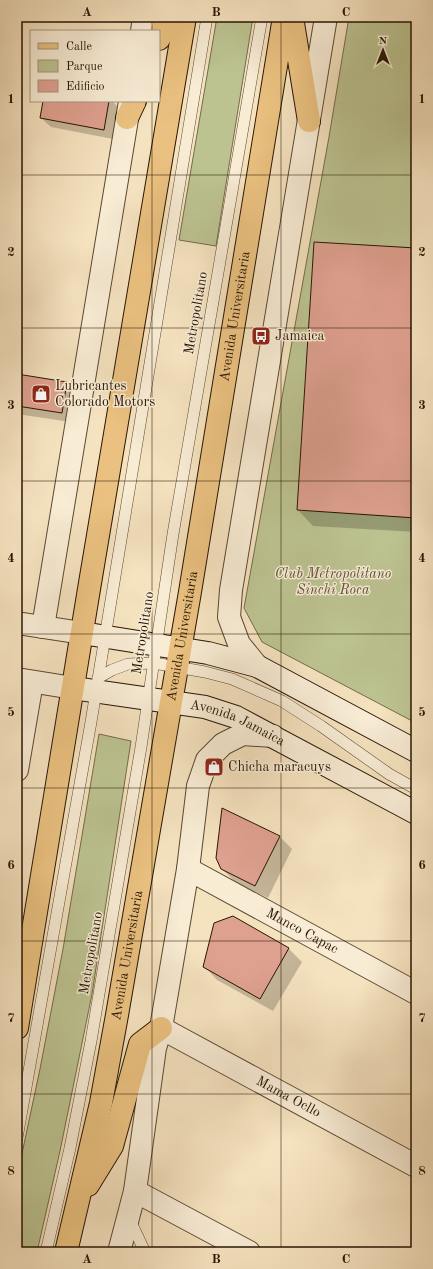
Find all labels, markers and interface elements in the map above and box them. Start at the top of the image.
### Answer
text: A [82,6,92,19]
text: B [211,6,221,19]
text: C [342,6,350,19]
legend [30,30,160,102]
north arrow [363,30,403,70]
text: N [379,36,388,47]
text: Calle [66,41,92,53]
text: Parque [66,61,103,73]
text: Edificio [66,81,105,93]
text: 1 [7,93,15,106]
text: 1 [418,93,426,106]
text: 2 [7,246,15,259]
text: 2 [418,246,426,259]
street label: Avenida Universitaria [218,250,253,383]
street label: Metropolitano [182,270,210,356]
bus stop icon: Jamaica [250,325,272,347]
place label: Jamaica [275,329,324,343]
place label: Lubricantes Colorado Motors [55,379,155,409]
shop icon: Lubricantes Colorado Motors [30,383,52,405]
text: 3 [7,399,15,412]
text: 3 [418,399,426,412]
text: 4 [7,552,15,565]
text: 4 [418,552,426,565]
park label: Club Metropolitano Sinchi Roca [275,567,391,597]
street label: Avenida Universitaria [164,570,200,702]
street label: Metropolitano [130,590,156,676]
street label: Avenida Jamaica [189,698,287,749]
text: 5 [7,706,15,719]
text: 5 [418,706,426,719]
shop icon: Chicha maracuys [203,756,225,778]
place label: Chicha maracuys [228,760,331,774]
text: 6 [7,859,15,872]
text: 6 [418,859,426,872]
street label: Avenida Universitaria [109,889,145,1022]
street label: Manco Capac [264,906,341,956]
street label: Metropolitano [77,910,105,996]
text: 7 [7,1012,15,1025]
text: 7 [418,1012,426,1025]
street label: Mama Ocllo [254,1074,323,1120]
text: 8 [7,1165,15,1178]
text: 8 [418,1165,426,1178]
text: A [82,1253,92,1266]
text: B [211,1253,221,1266]
text: C [342,1253,350,1266]

